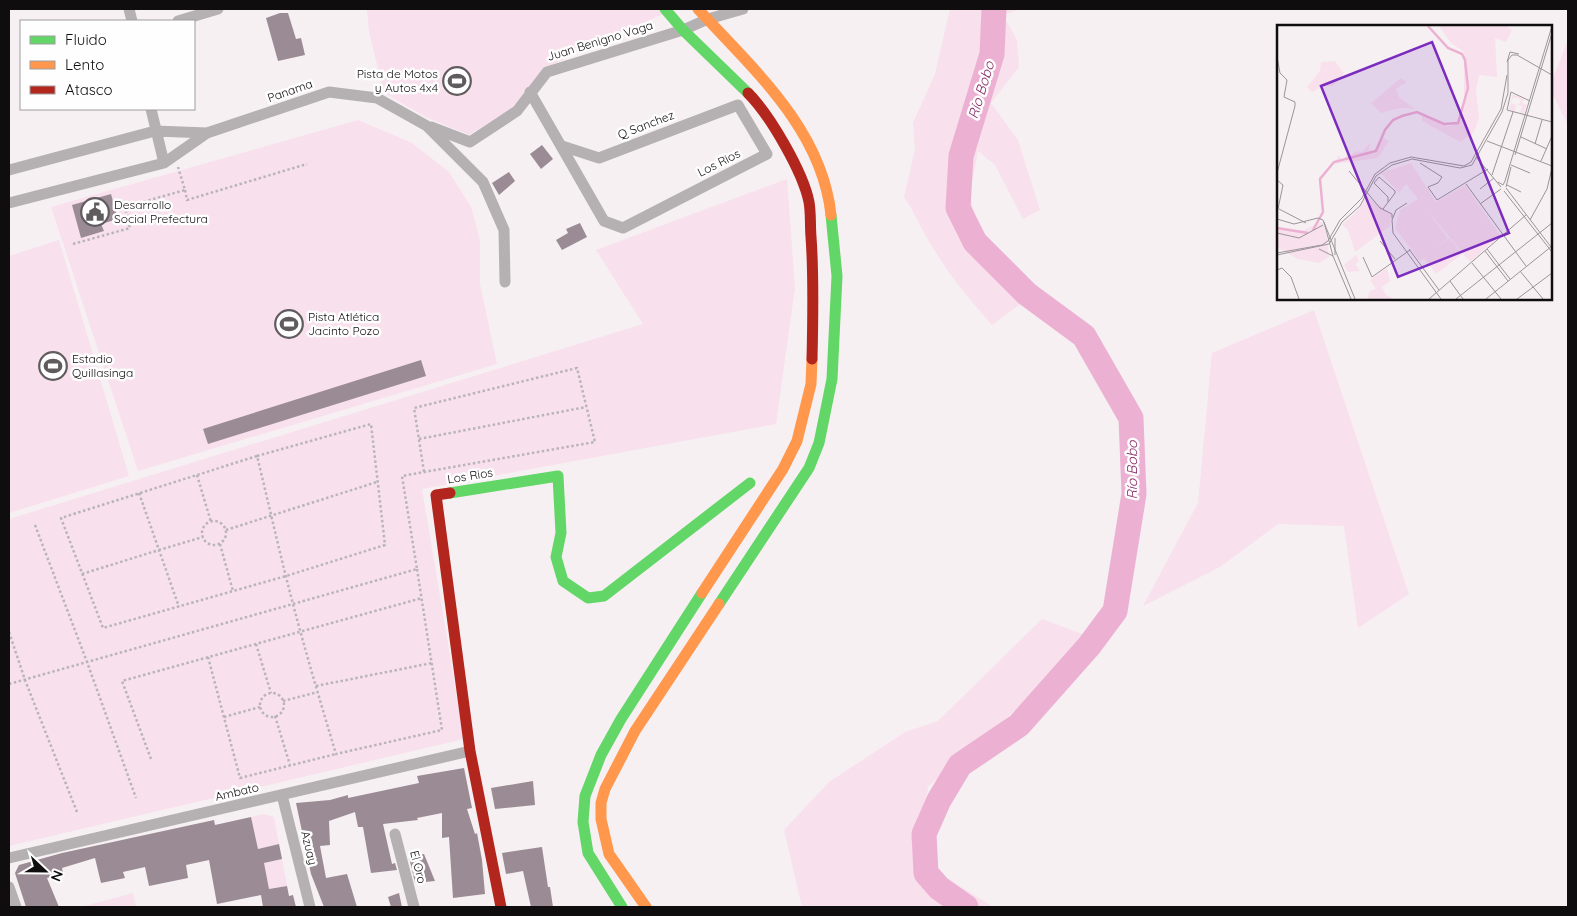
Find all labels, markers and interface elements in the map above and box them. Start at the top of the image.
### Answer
street label: Juan Benigno Vaga [545,17,655,64]
legend [20,20,195,110]
inset map [1277,25,1552,300]
text: Fluido [65,30,107,49]
text: Lento [65,55,104,74]
water label: Río Bobo [964,59,998,121]
place label: Pista de Motos y Autos 4x4 [357,66,438,95]
sports icon: Pista de Motos y Autos 4x4 [442,66,472,96]
street label: Panama [265,76,314,105]
text: Atasco [65,80,113,99]
street label: Q Sanchez [616,107,676,142]
street label: Los Rios [695,145,743,180]
public building icon: Desarrollo Social Prefectura [80,197,110,227]
place label: Desarrollo Social Prefectura [114,197,208,226]
sports icon: Pista Atlética Jacinto Pozo [274,309,304,339]
place label: Pista Atlética Jacinto Pozo [308,309,379,338]
sports icon: Estadio Quillasinga [38,351,68,381]
place label: Estadio Quillasinga [72,351,133,380]
water label: Río Bobo [1123,440,1141,500]
street label: Los Rios [446,464,494,487]
street label: Ambato [214,779,260,804]
street label: Azuay [298,829,321,866]
north arrow [20,846,70,896]
street label: El Oro [407,849,430,885]
text: N [47,868,67,884]

